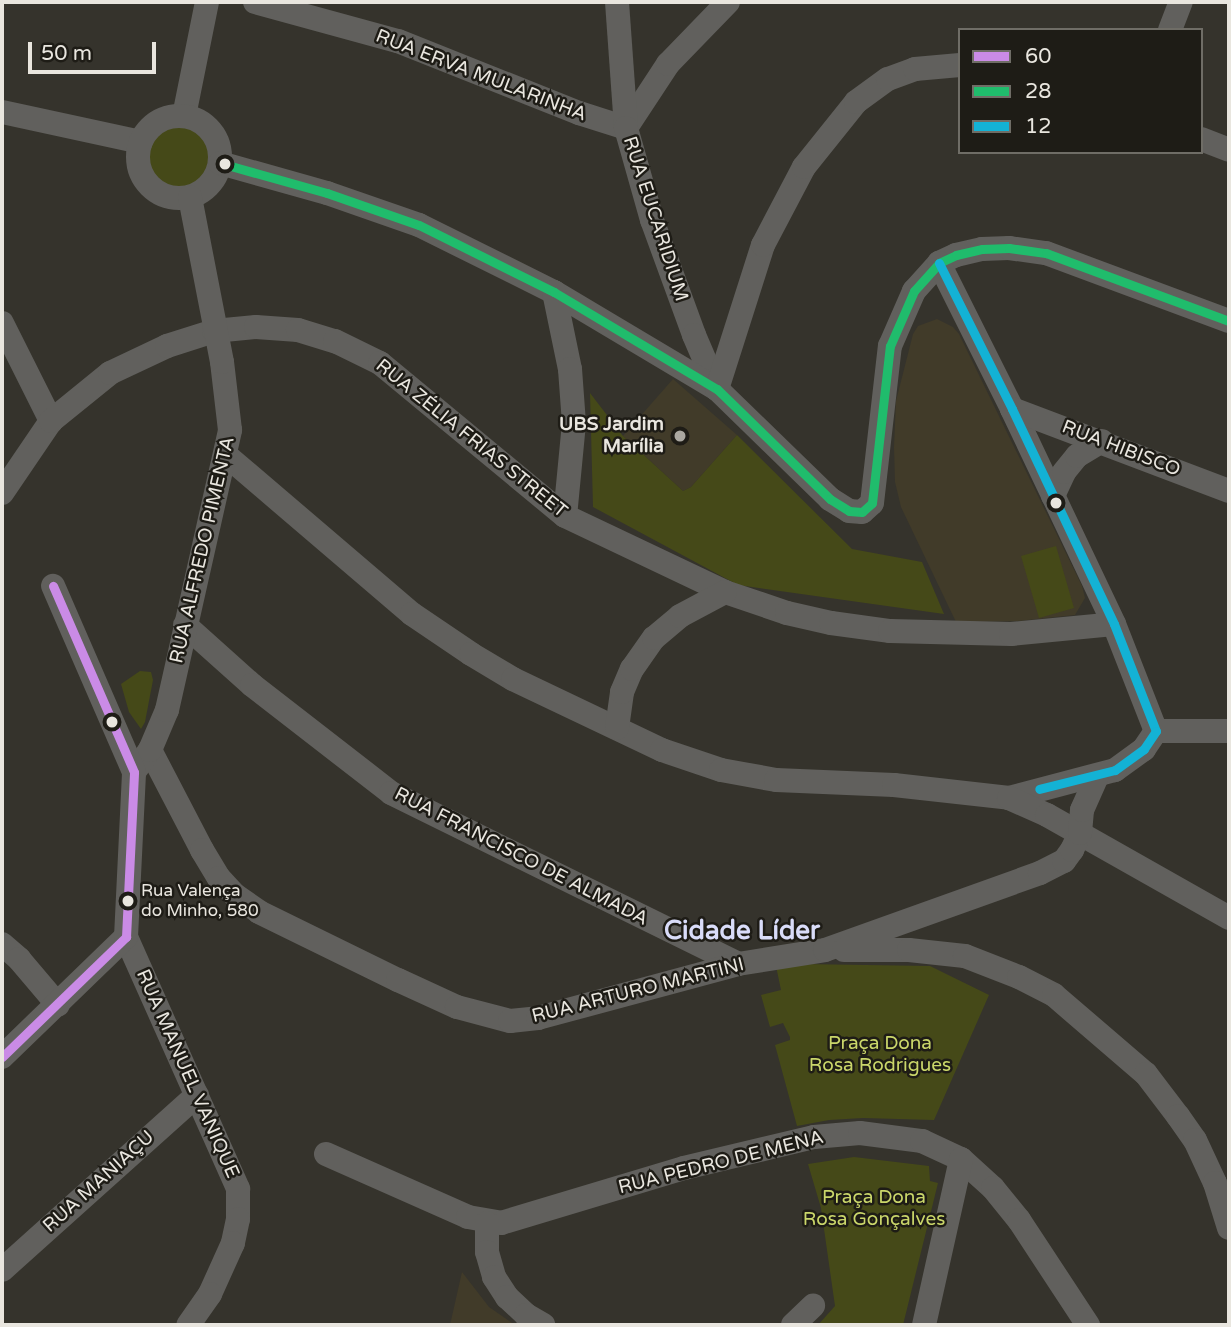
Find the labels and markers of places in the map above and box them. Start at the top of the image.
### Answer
unlabelled marker [218,157,232,171]
place label: UBS Jardim Marília [559,414,664,458]
marker: UBS Jardim Marília [670,426,690,446]
unlabelled marker [1049,496,1063,510]
unlabelled marker [105,715,119,729]
place label: Rua Valença do Minho, 580 [141,881,259,921]
marker: Rua Valença do Minho, 580 [121,894,135,908]

